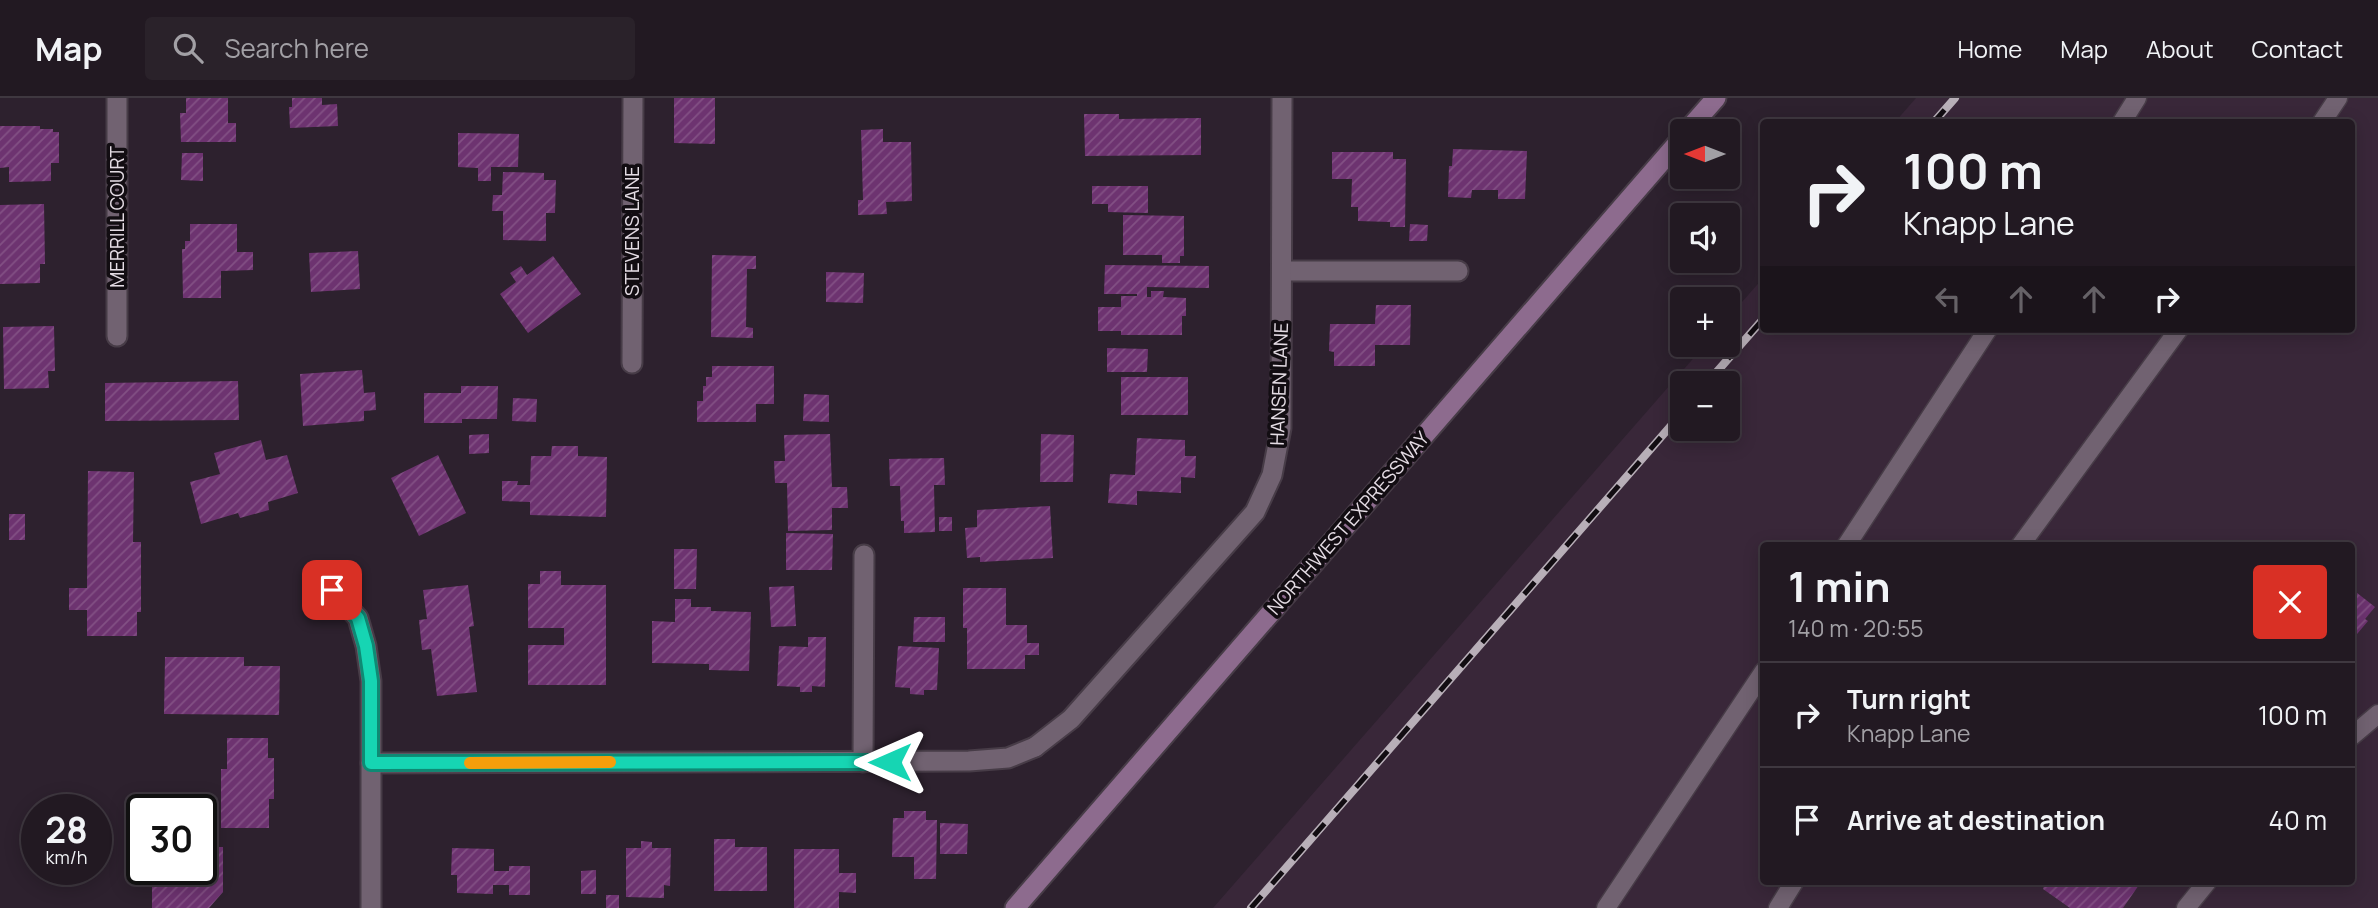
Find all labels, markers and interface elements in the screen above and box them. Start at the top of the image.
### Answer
search box [145,17,635,80]
text: Map [35,26,103,71]
icon: search [169,29,207,67]
text: Search here [225,30,369,66]
text: Home [1957,32,2022,65]
text: Map [2060,32,2108,65]
text: About [2146,32,2214,65]
text: Contact [2252,32,2343,65]
north arrow [1670,119,1740,189]
map controls [1670,119,1740,441]
text: 100 m [1903,137,2043,204]
street label: MERRILL COURT [104,146,130,288]
icon: right [1788,147,1879,238]
street label: STEVENS LANE [619,166,645,296]
text: Knapp Lane [1903,201,2075,245]
button: sound [1670,203,1740,273]
icon: left [1929,280,1967,318]
icon: ahead [2002,280,2040,318]
icon: ahead [2075,280,2113,318]
icon: right [2148,280,2186,318]
button: + [1670,287,1740,357]
street label: HANSEN LANE [1264,322,1294,446]
button: − [1670,371,1740,441]
street label: NORTHWEST EXPRESSWAY [1261,426,1435,620]
text: 1 min [1788,557,1891,615]
pin [302,560,362,620]
button: close [2253,565,2327,639]
icon: arrive [313,571,351,609]
text: 140 m · 20:55 [1788,612,1924,644]
text: Turn right [1847,681,1971,717]
icon: right [1788,696,1826,734]
text: 100 m [2258,697,2327,733]
text: Knapp Lane [1847,717,1970,749]
position arrow [853,725,927,799]
speed limit sign: 30 [126,794,217,885]
icon: arrive [1788,801,1826,839]
text: Arrive at destination [1847,802,2105,838]
text: 40 m [2269,802,2327,838]
text: 28 [45,806,88,854]
text: km/h [46,845,87,869]

